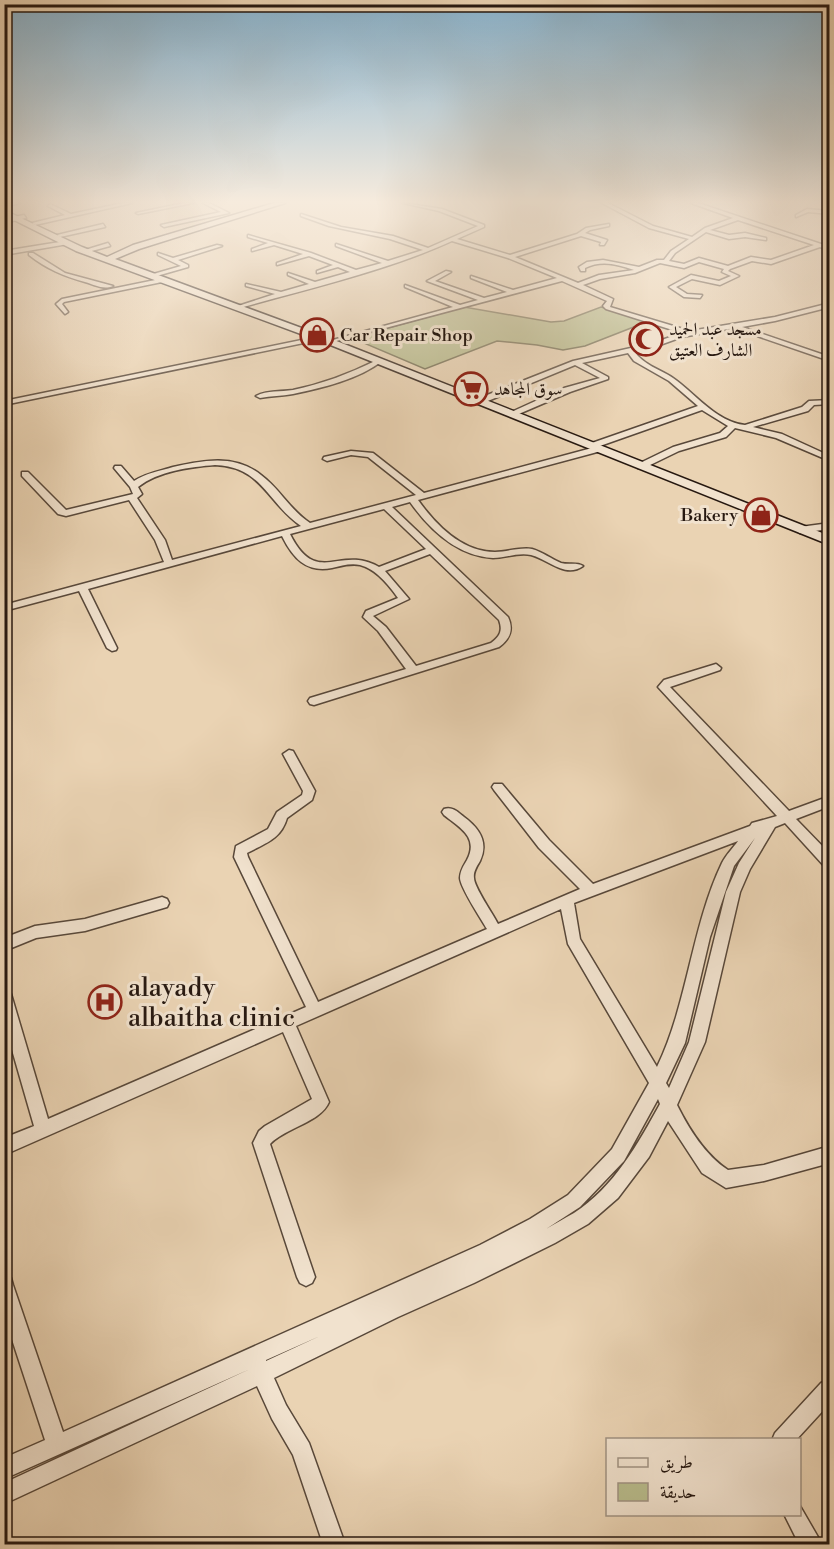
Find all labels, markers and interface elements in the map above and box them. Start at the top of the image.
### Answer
shop icon: Car Repair Shop [299,317,335,353]
place label: مسجد عبد الحميد الشارف العتيق [669,318,762,362]
mosque icon: مسجد عبد الحميد الشارف العتيق [628,321,664,357]
place label: Car Repair Shop [340,324,473,347]
supermarket icon: سوق المجاهد [453,371,489,407]
place label: سوق المجاهد [494,378,563,401]
shop icon: Bakery [743,497,779,533]
place label: Bakery [680,504,738,527]
place label: alayady albaitha clinic [128,972,295,1034]
hospital icon: alayady albaitha clinic [87,984,123,1020]
legend [606,1438,801,1516]
text: طريق [660,1451,693,1474]
text: حديقة [660,1481,696,1504]

